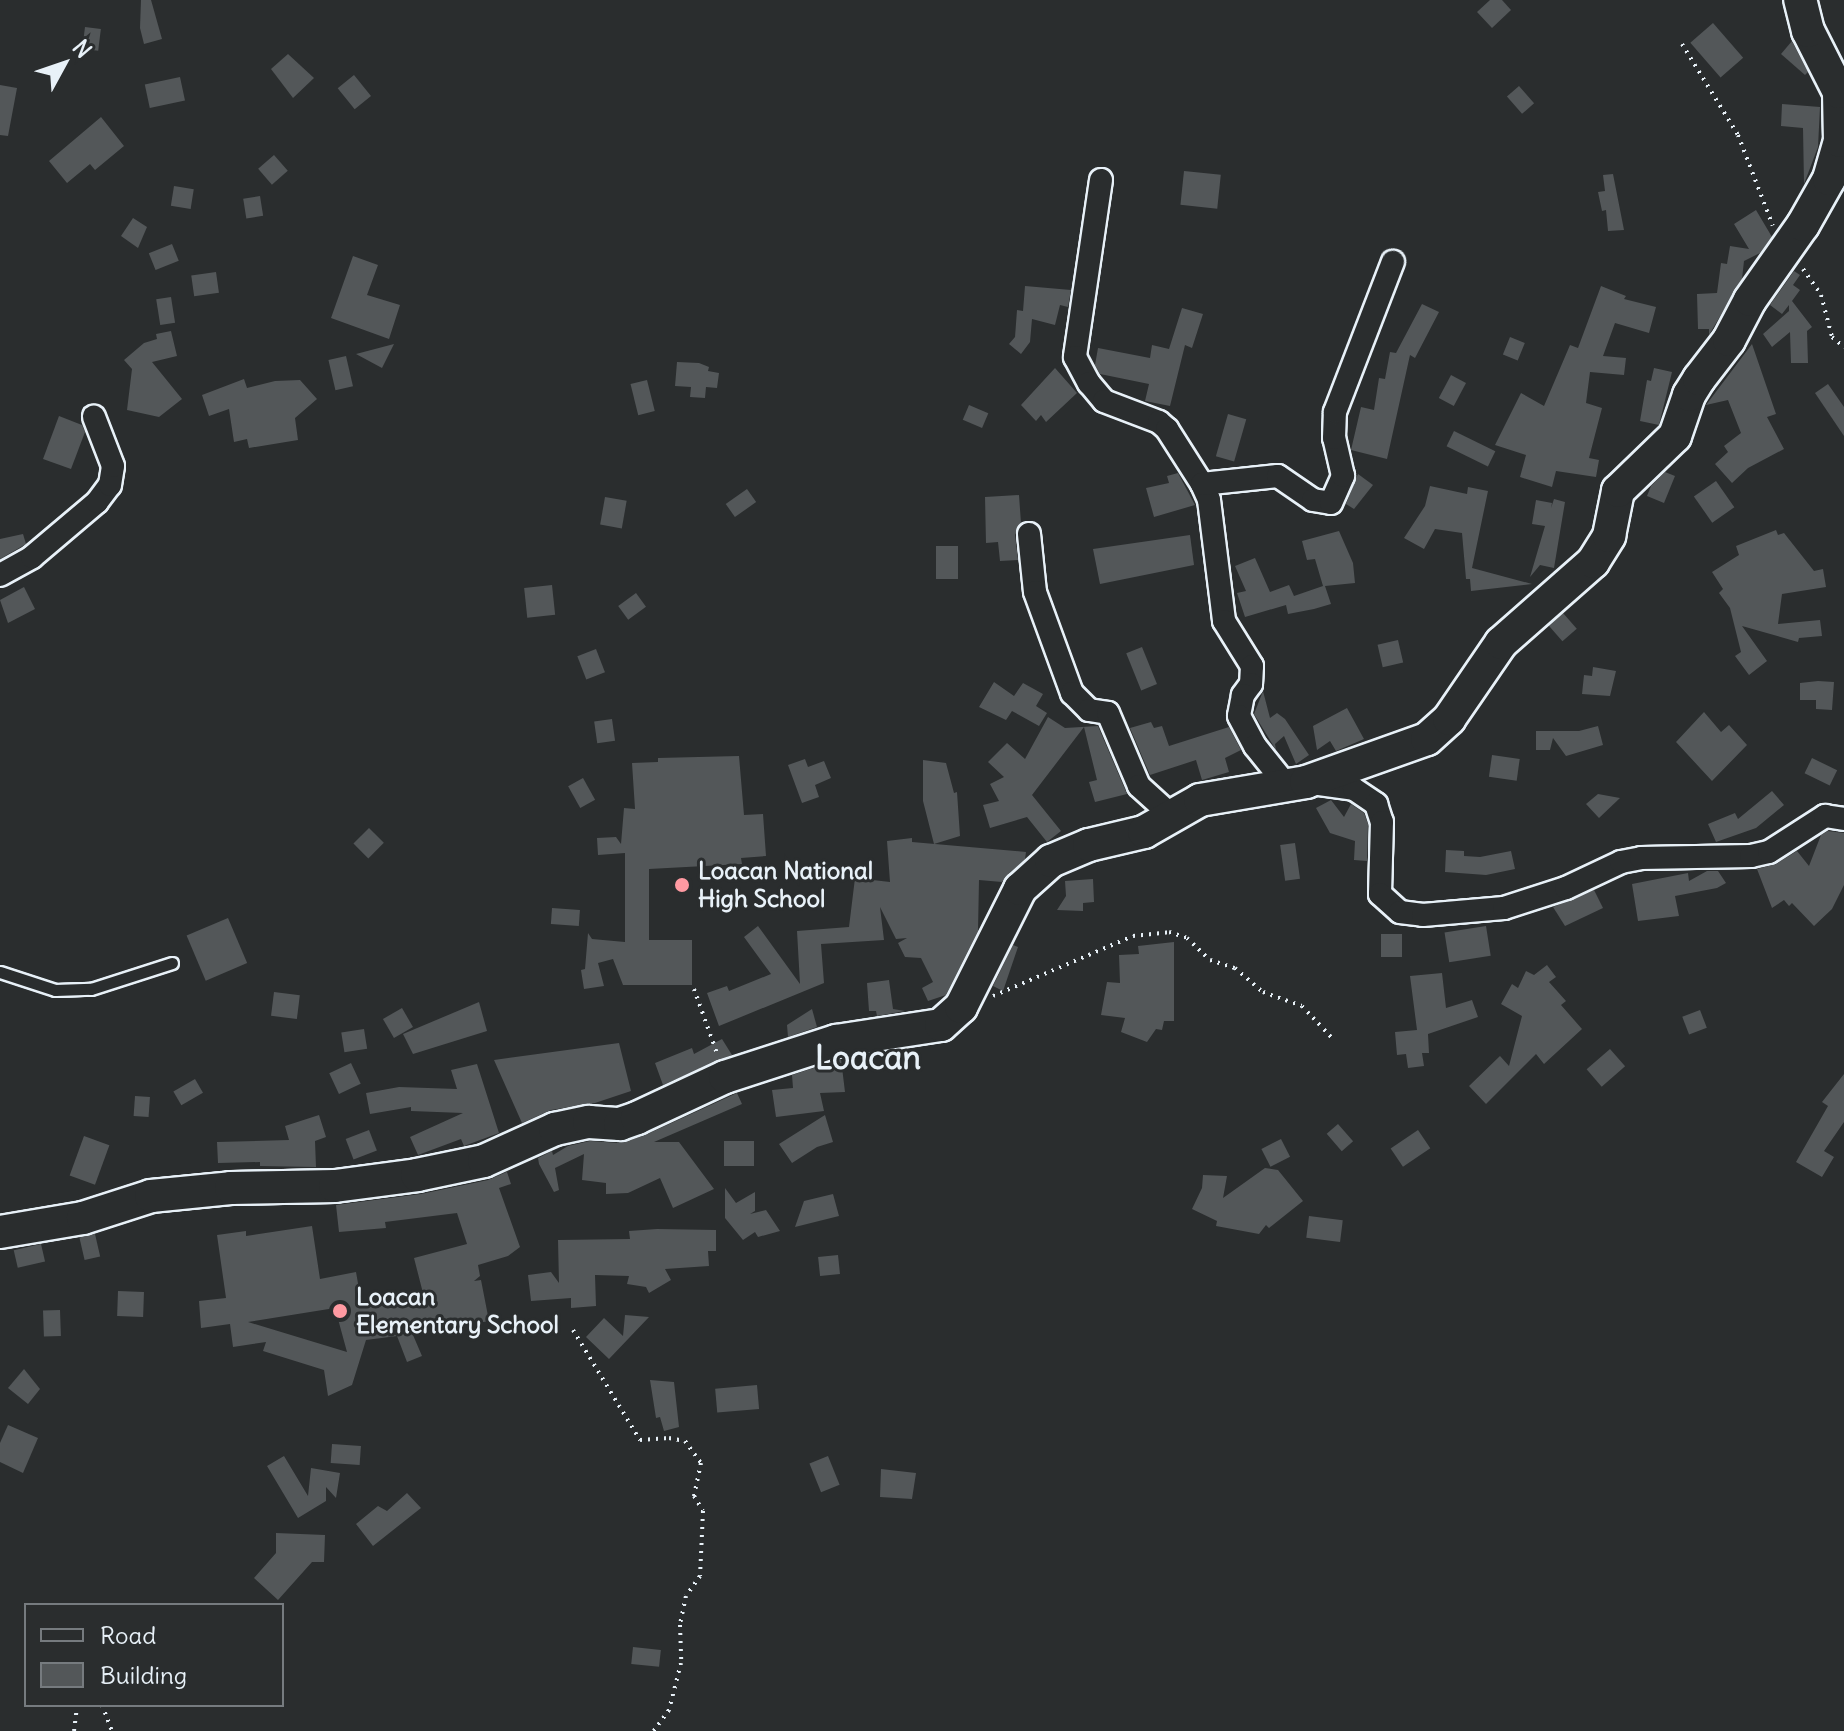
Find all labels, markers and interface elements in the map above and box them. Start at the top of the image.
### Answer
north arrow [24,24,104,104]
text: N [67,34,98,63]
place label: Loacan National High School [698,857,873,913]
marker: Loacan National High School [673,876,691,894]
district label: Loacan [815,1039,921,1077]
place label: Loacan Elementary School [356,1283,559,1339]
marker: Loacan Elementary School [331,1302,349,1320]
legend [24,1603,284,1707]
text: Road [100,1620,156,1650]
text: Building [100,1660,187,1690]

